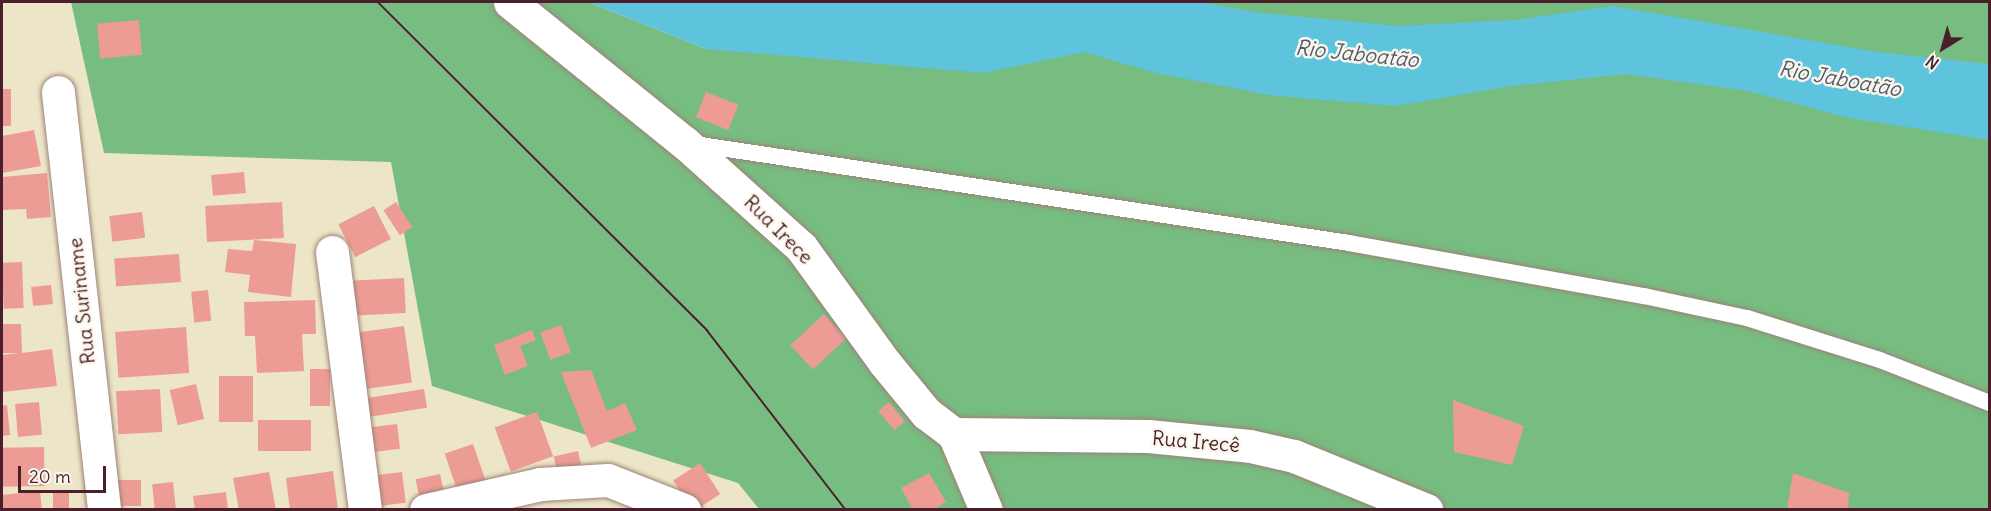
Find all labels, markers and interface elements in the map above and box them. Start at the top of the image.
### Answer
north arrow [1913,18,1973,78]
water label: Rio Jaboatão [1294,35,1420,73]
text: N [1922,51,1943,74]
water label: Rio Jaboatão [1777,56,1903,102]
street label: Rua Irece [739,189,819,269]
street label: Rua Suriname [62,237,100,365]
street label: Rua Irecê [1151,425,1241,457]
scale bar [21,454,110,492]
text: 20 m [29,465,71,488]

